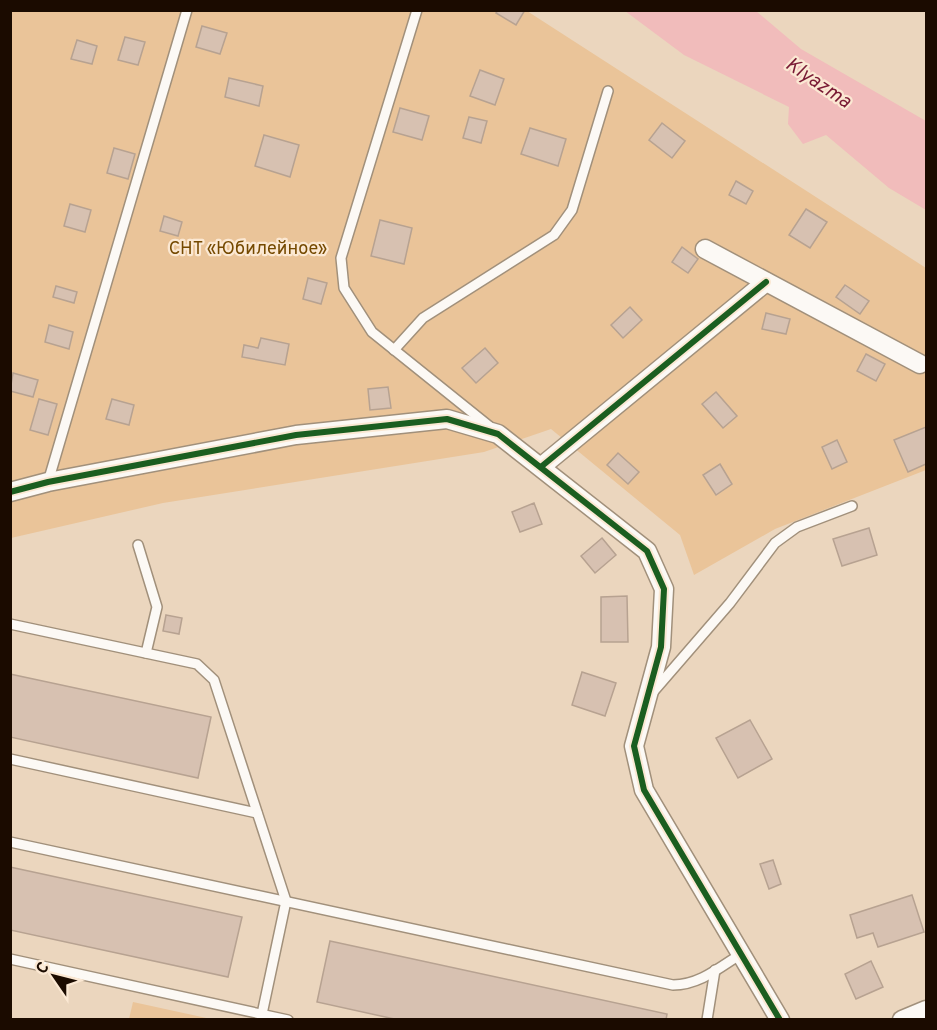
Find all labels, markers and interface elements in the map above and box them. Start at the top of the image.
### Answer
water label: Klyazma [780,52,857,116]
park label: СНТ «Юбилейное» [169,238,327,261]
north arrow [24,946,84,1006]
text: С [32,959,54,978]

